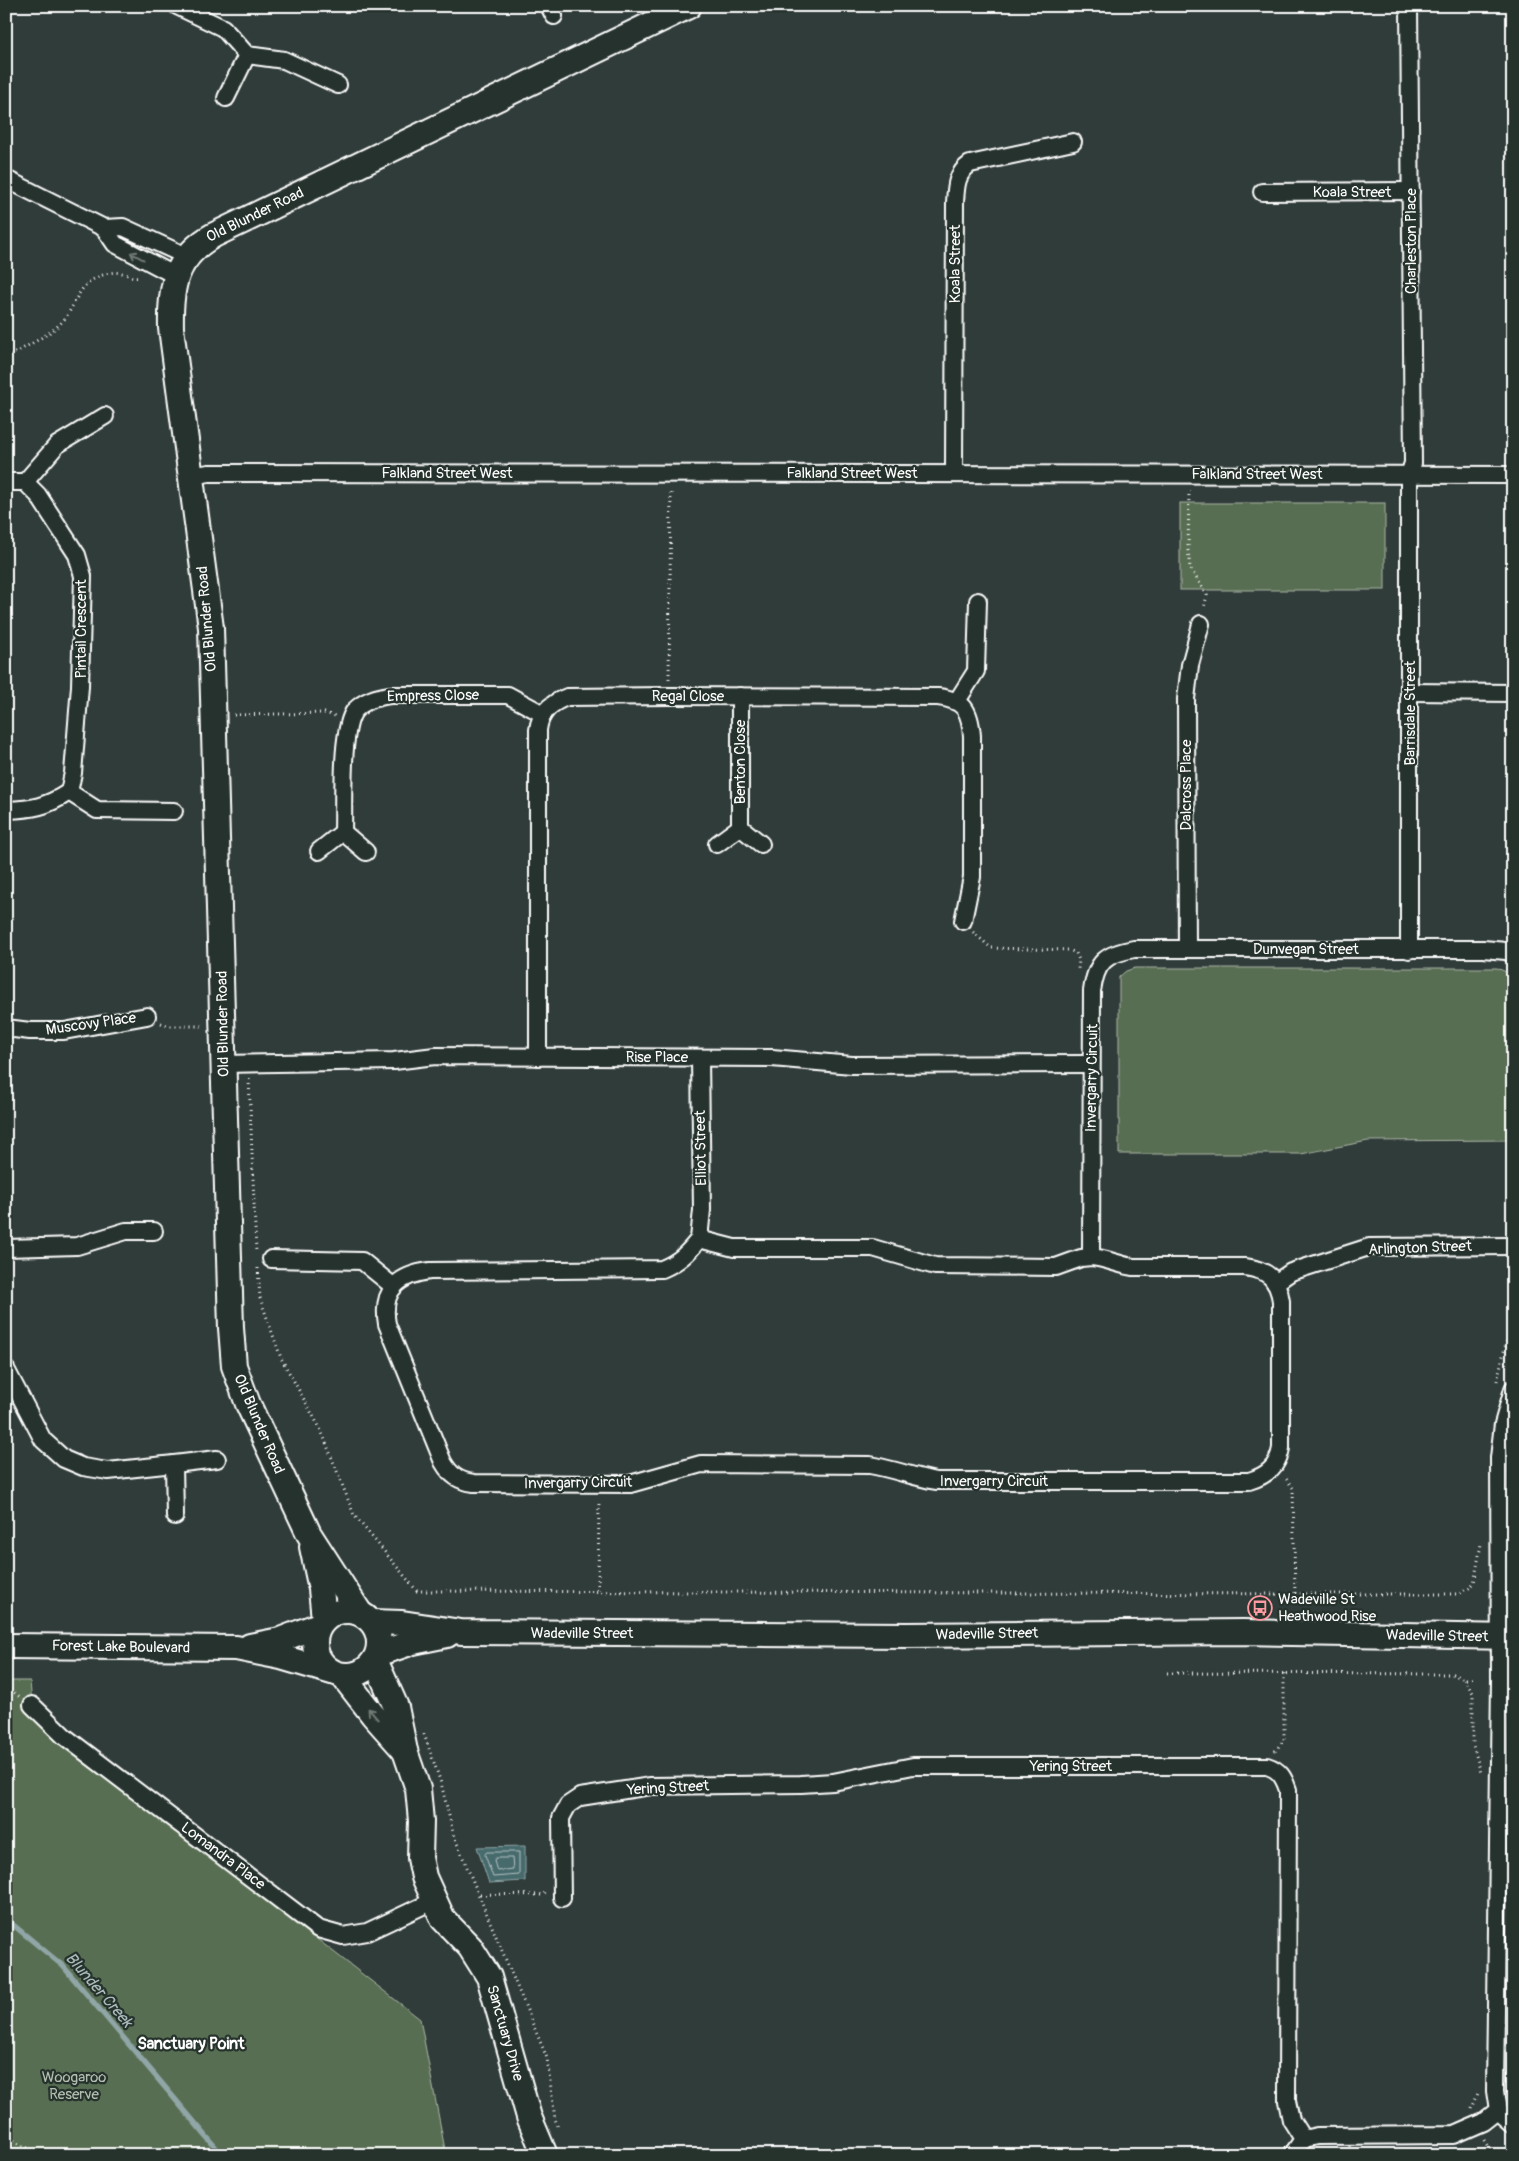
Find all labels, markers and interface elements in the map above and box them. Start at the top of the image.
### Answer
street label: Old Blunder Road [203,183,307,247]
street label: Koala Street [1313,183,1392,202]
street label: Charleston Place [1402,187,1421,294]
street label: Koala Street [946,224,965,303]
one-way arrow [130,251,145,260]
street label: Falkland Street West [381,464,513,483]
street label: Falkland Street West [786,464,918,483]
street label: Falkland Street West [1191,465,1323,484]
street label: Old Blunder Road [193,565,221,673]
street label: Pintail Crescent [72,578,91,679]
street label: Barrisdale Street [1401,660,1420,765]
street label: Empress Close [387,686,480,706]
street label: Regal Close [652,687,725,706]
street label: Benton Close [731,719,750,804]
street label: Dalcross Place [1177,739,1196,831]
street label: Dunvegan Street [1253,940,1360,959]
street label: Old Blunder Road [213,971,233,1077]
street label: Muscovy Place [45,1008,138,1040]
street label: Invergarry Circuit [1082,1023,1102,1132]
street label: Rise Place [626,1048,689,1067]
street label: Elliot Street [691,1109,711,1186]
street label: Arlington Street [1368,1237,1473,1259]
street label: Old Blunder Road [229,1371,289,1477]
street label: Invergarry Circuit [940,1472,1049,1491]
street label: Invergarry Circuit [524,1473,633,1493]
place label: Wadeville St Heathwood Rise [1278,1590,1377,1626]
bus stop icon: Wadeville St Heathwood Rise [1247,1595,1273,1621]
street label: Wadeville Street [531,1624,634,1643]
street label: Wadeville Street [936,1624,1039,1644]
street label: Wadeville Street [1386,1626,1489,1646]
street label: Forest Lake Boulevard [52,1636,190,1658]
one-way arrow [367,1708,378,1721]
street label: Yering Street [1029,1757,1113,1776]
street label: Yering Street [625,1776,711,1800]
street label: Lomandra Place [177,1818,270,1894]
water label: Blunder Creek [61,1948,138,2033]
street label: Sanctuary Drive [482,1983,528,2084]
district label: Sanctuary Point [138,2034,245,2054]
park label: Woogaroo Reserve [42,2068,106,2104]

